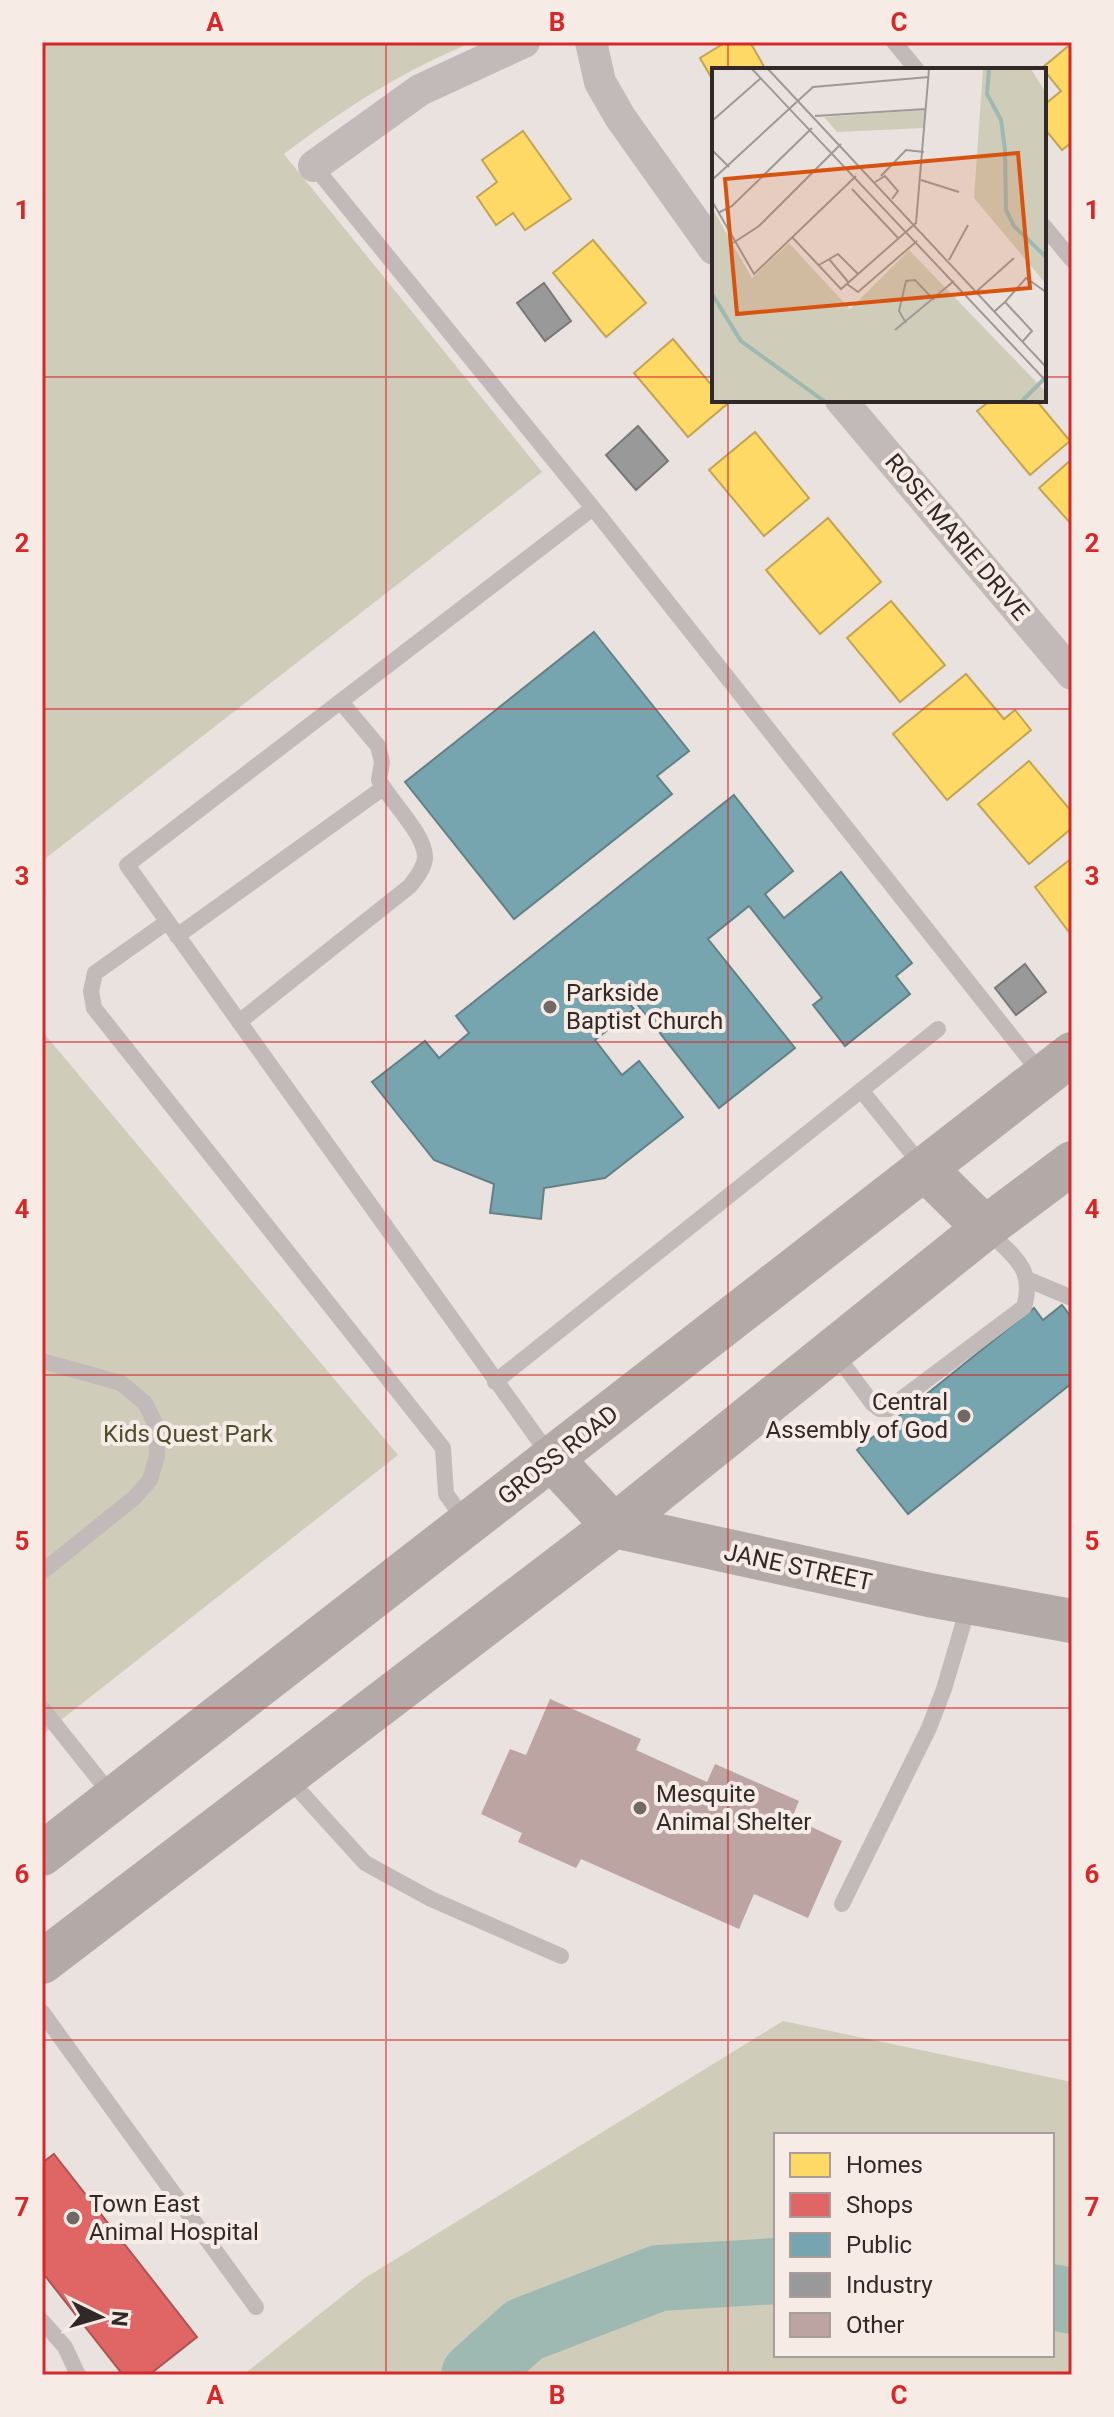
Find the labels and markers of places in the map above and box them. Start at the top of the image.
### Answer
place label: Parkside Baptist Church [566,979,723,1035]
marker: Parkside Baptist Church [541,998,559,1016]
place label: Central Assembly of God [766,1388,948,1444]
marker: Central Assembly of God [955,1407,973,1425]
place label: Mesquite Animal Shelter [656,1780,811,1836]
marker: Mesquite Animal Shelter [631,1799,649,1817]
place label: Town East Animal Hospital [89,2190,259,2246]
marker: Town East Animal Hospital [64,2209,82,2227]

